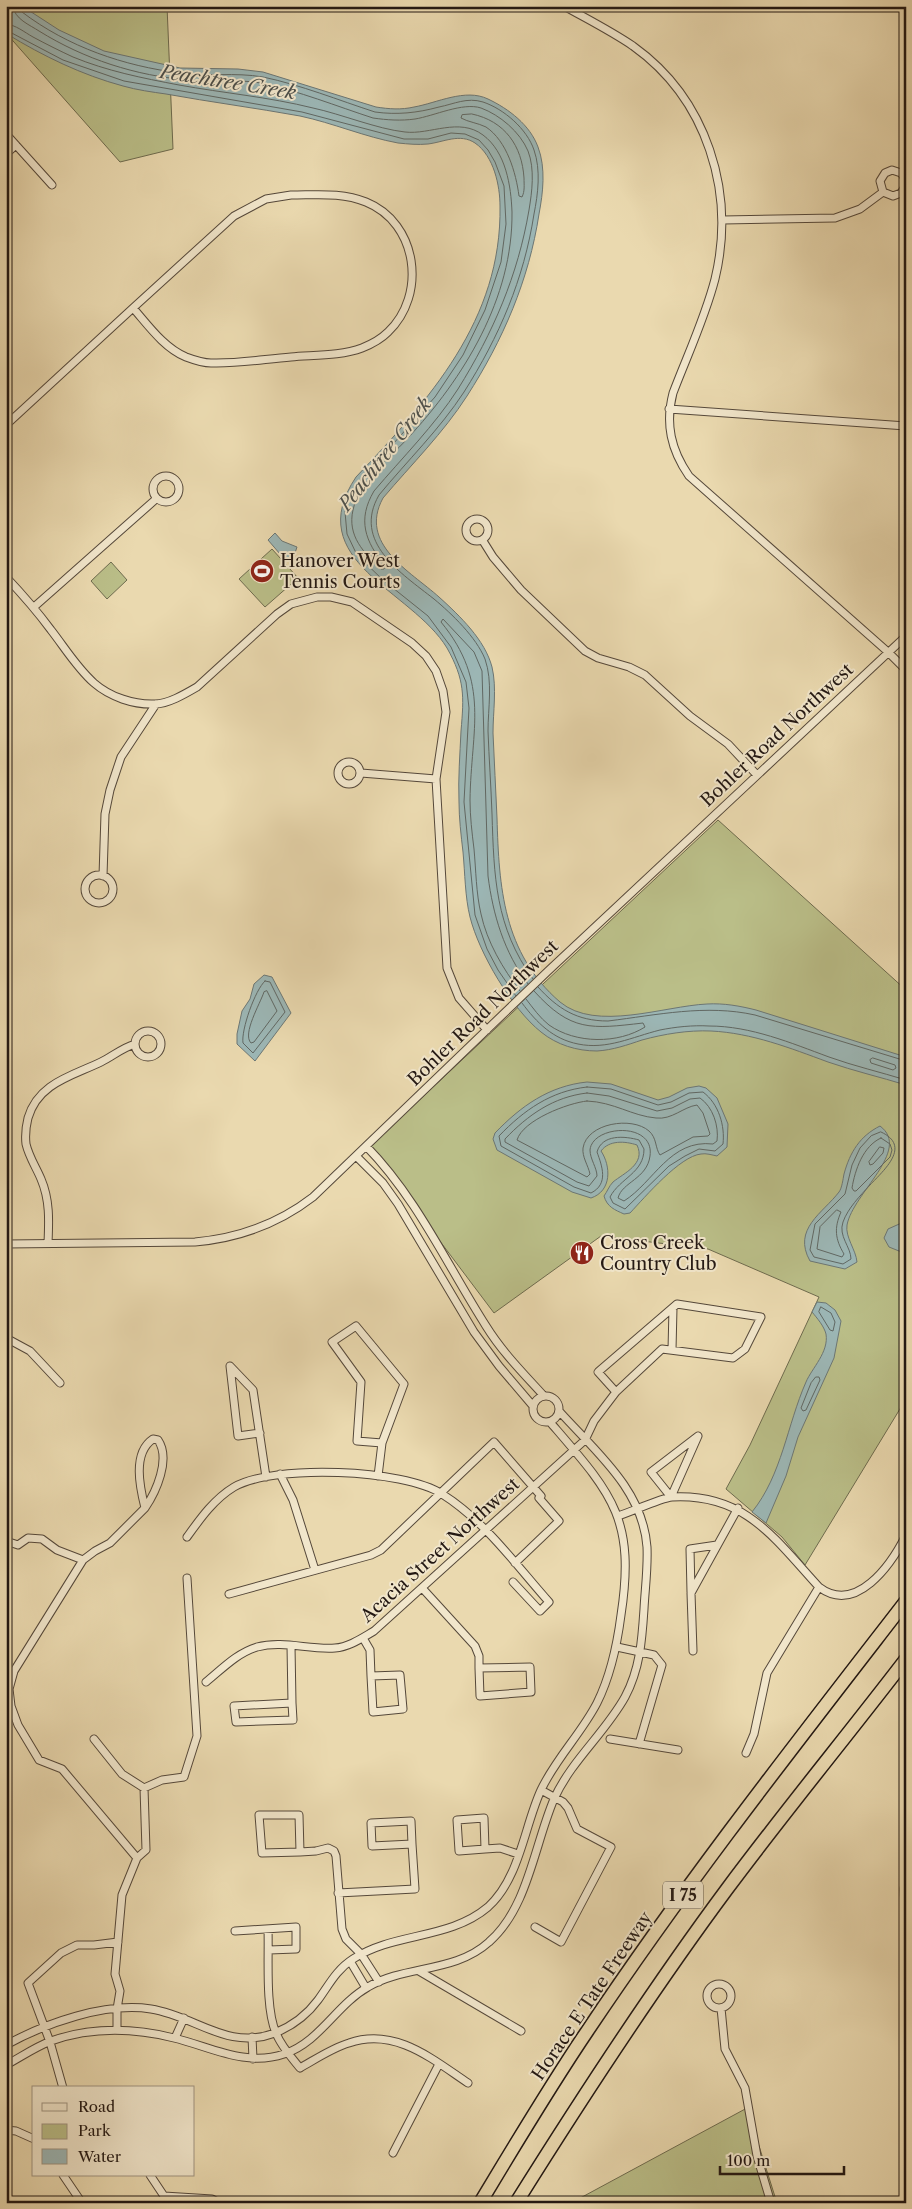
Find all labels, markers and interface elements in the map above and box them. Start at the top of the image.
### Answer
water label: Peachtree Creek [156,60,298,104]
water label: Peachtree Creek [332,393,436,517]
place label: Hanover West Tennis Courts [280,550,400,593]
sports icon: Hanover West Tennis Courts [249,558,275,584]
street label: Bohler Road Northwest [696,658,858,811]
street label: Bohler Road Northwest [403,935,563,1091]
place label: Cross Creek Country Club [600,1232,717,1275]
restaurant icon: Cross Creek Country Club [569,1240,595,1266]
street label: Acacia Street Northwest [355,1473,524,1628]
road number: I 75 [663,1882,703,1908]
street label: Horace E Tate Freeway [527,1907,657,2085]
legend [32,2086,195,2176]
text: Road [78,2097,115,2116]
text: Park [78,2121,112,2140]
scale bar [720,2144,843,2176]
text: Water [77,2147,122,2166]
text: 100 m [727,2151,770,2170]

